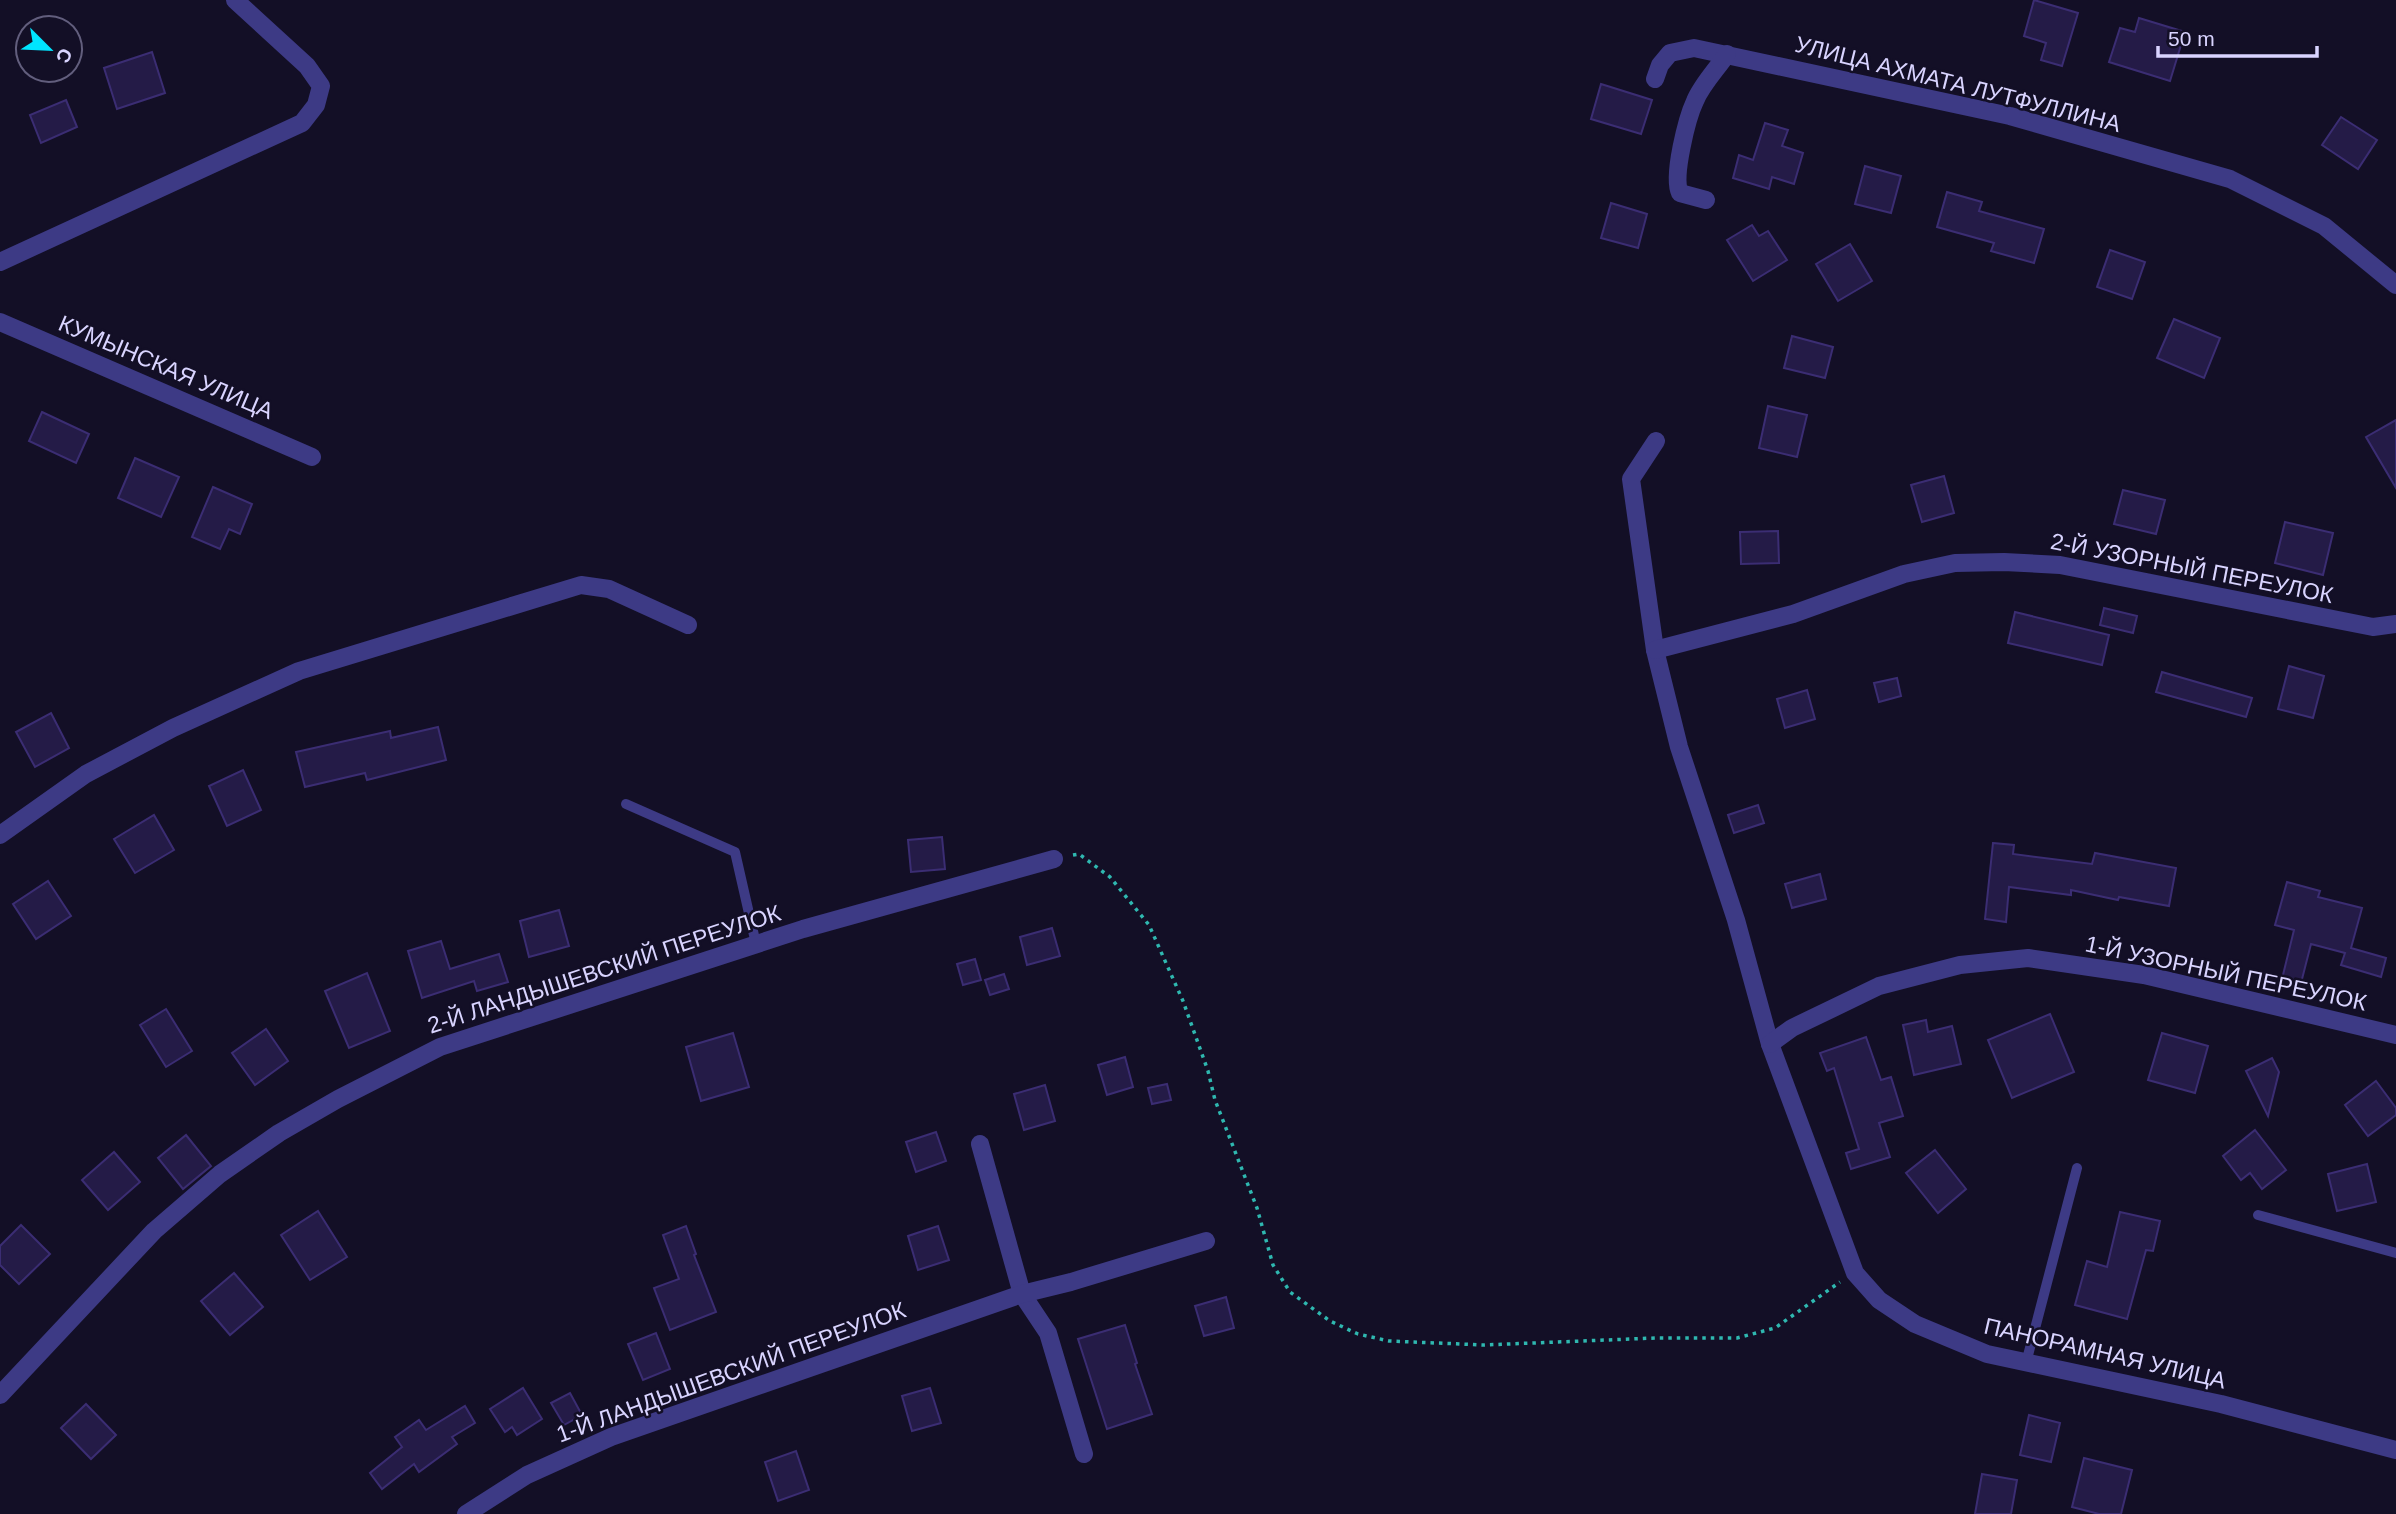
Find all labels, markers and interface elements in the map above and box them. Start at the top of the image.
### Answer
north arrow [14,14,84,84]
scale bar [2158,14,2317,58]
text: 50 m [2168,27,2215,50]
street label: УЛИЦА АХМАТА ЛУТФУЛЛИНА [1793,31,2124,137]
text: С [52,45,76,66]
street label: КУМЫНСКАЯ УЛИЦА [55,310,278,424]
street label: 2-Й УЗОРНЫЙ ПЕРЕУЛОК [2049,527,2336,608]
street label: 2-Й ЛАНДЫШЕВСКИЙ ПЕРЕУЛОК [424,898,784,1038]
street label: 1-Й УЗОРНЫЙ ПЕРЕУЛОК [2083,929,2370,1016]
street label: 1-Й ЛАНДЫШЕВСКИЙ ПЕРЕУЛОК [553,1295,910,1447]
street label: ПАНОРАМНАЯ УЛИЦА [1982,1313,2229,1394]

